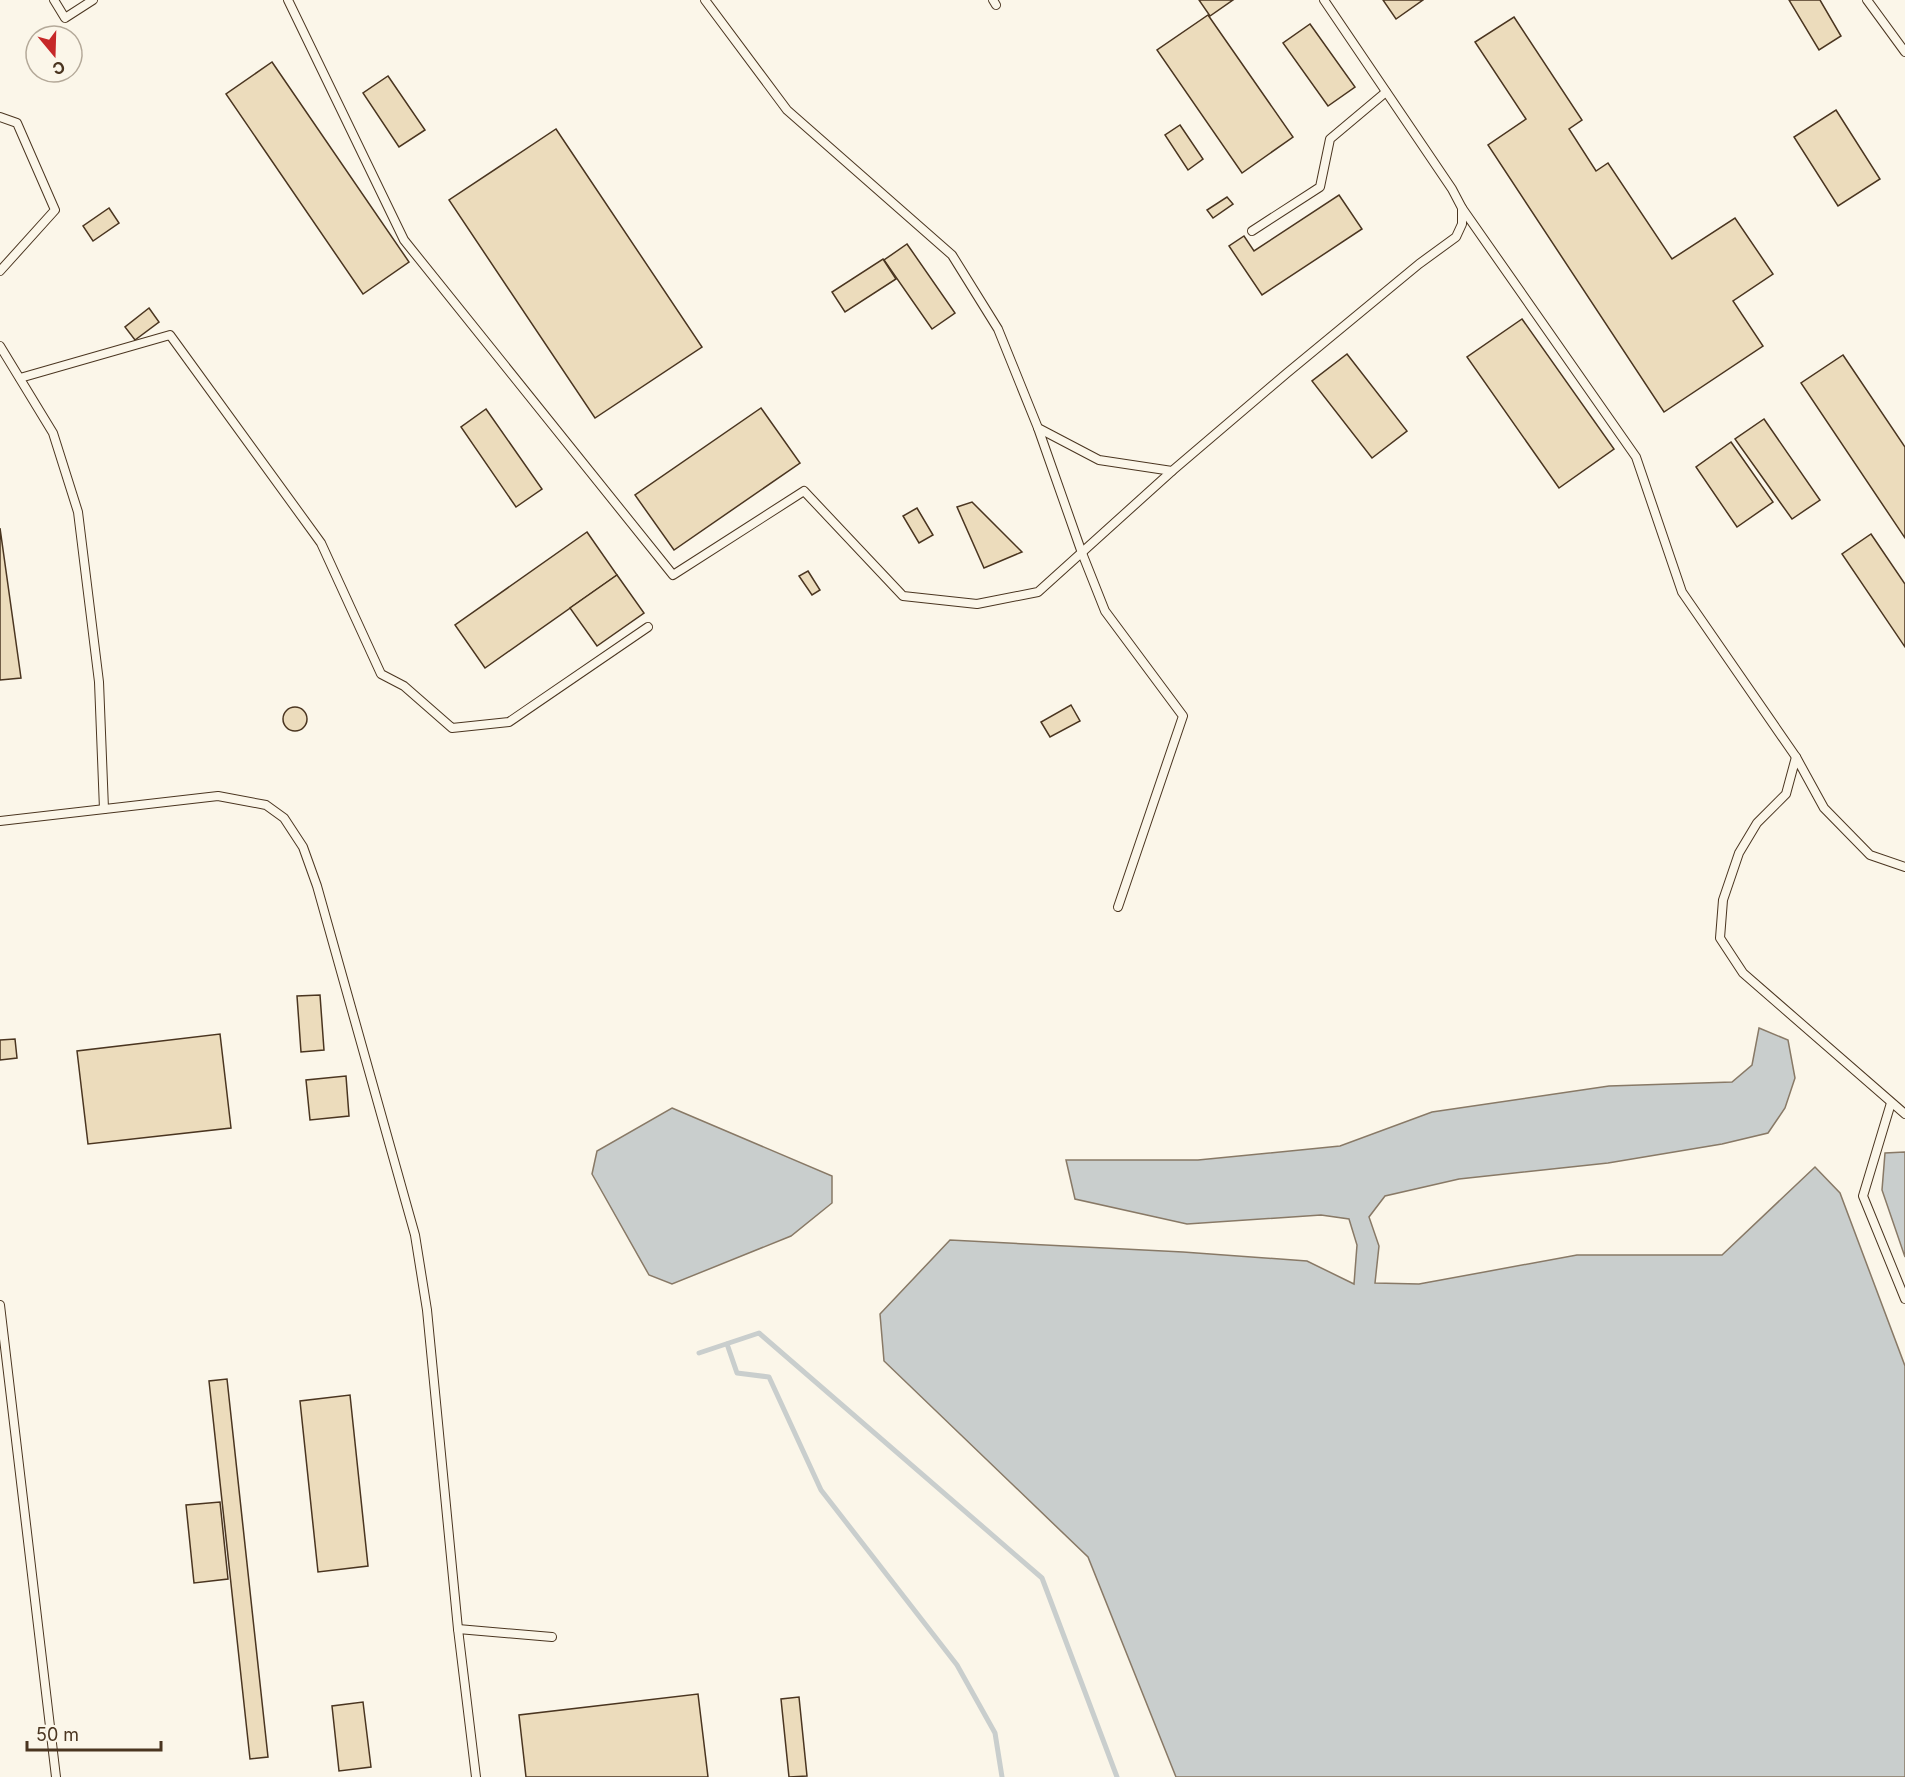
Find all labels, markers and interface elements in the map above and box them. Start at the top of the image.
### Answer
north arrow [24,24,84,84]
text: С [50,57,68,80]
scale bar [27,1714,160,1752]
text: 50 m [36,1724,79,1745]

